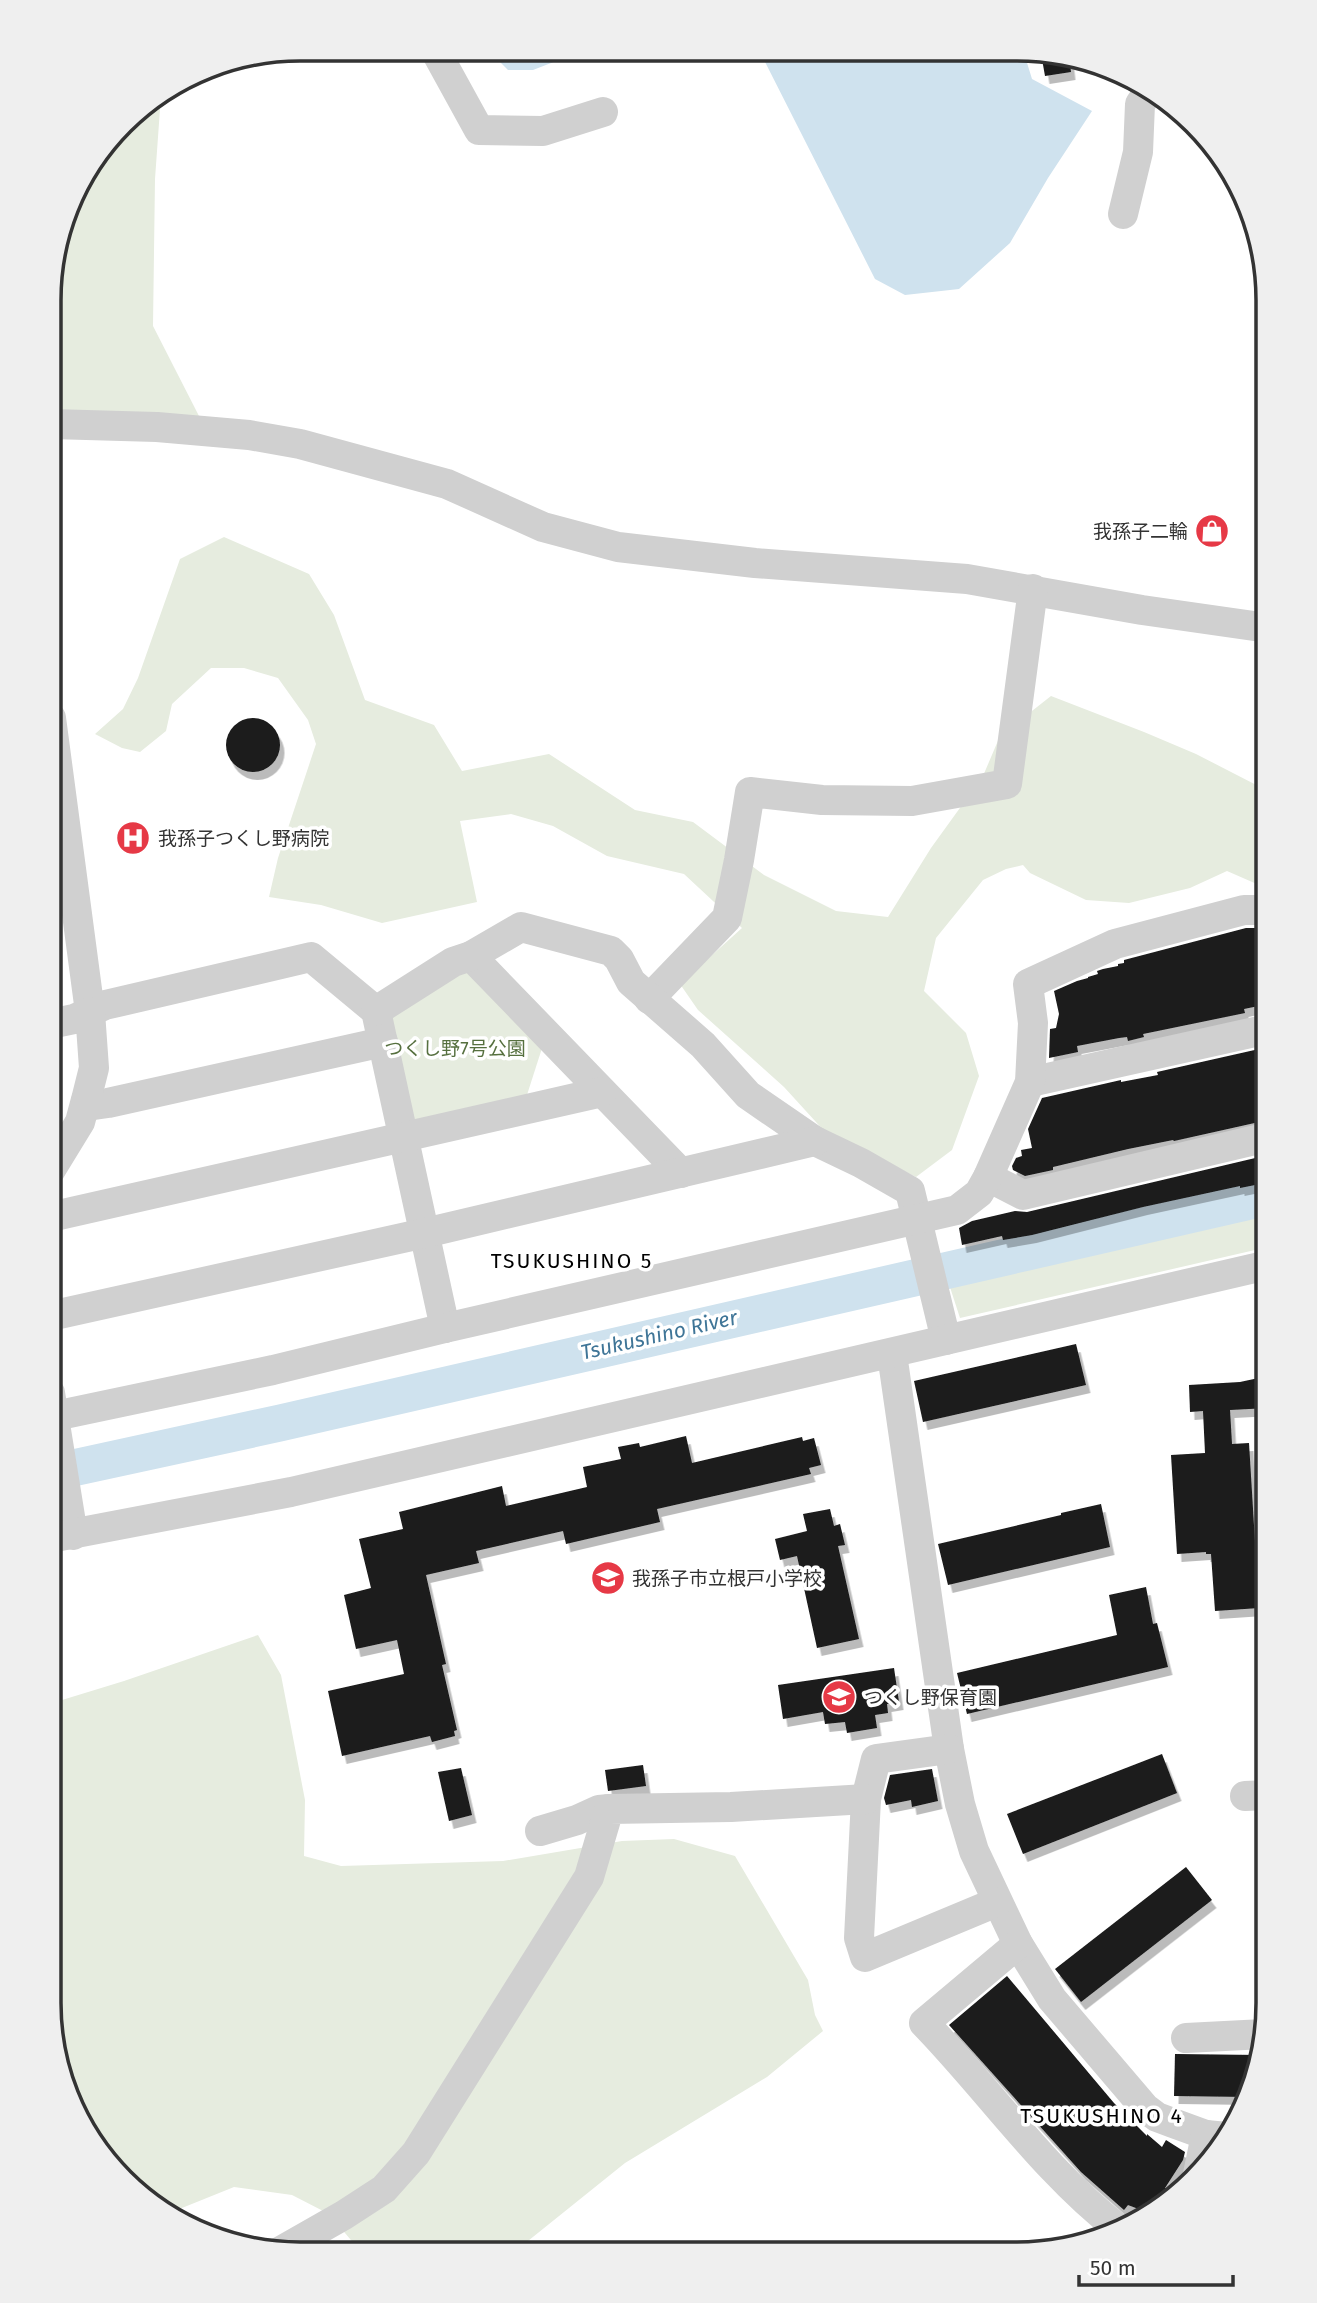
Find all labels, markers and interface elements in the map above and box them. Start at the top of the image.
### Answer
shop icon: 我孫子二輪 [1193,512,1231,550]
place label: 我孫子二輪 [1093,520,1188,543]
hospital icon: 我孫子つくし野病院 [114,819,152,857]
place label: 我孫子つくし野病院 [158,827,329,850]
park label: つくし野7号公園 [384,1037,526,1060]
district label: TSUKUSHINO 5 [491,1248,653,1274]
water label: Tsukushino River [578,1304,741,1366]
school or university icon: 我孫子市立根戸小学校 [589,1559,627,1597]
place label: 我孫子市立根戸小学校 [632,1567,822,1590]
school or university icon: つくし野保育園 [820,1678,858,1716]
place label: つくし野保育園 [864,1686,997,1709]
district label: TSUKUSHINO 4 [1020,2103,1184,2129]
scale bar [1079,2244,1233,2288]
text: 50 m [1090,2255,1136,2281]

